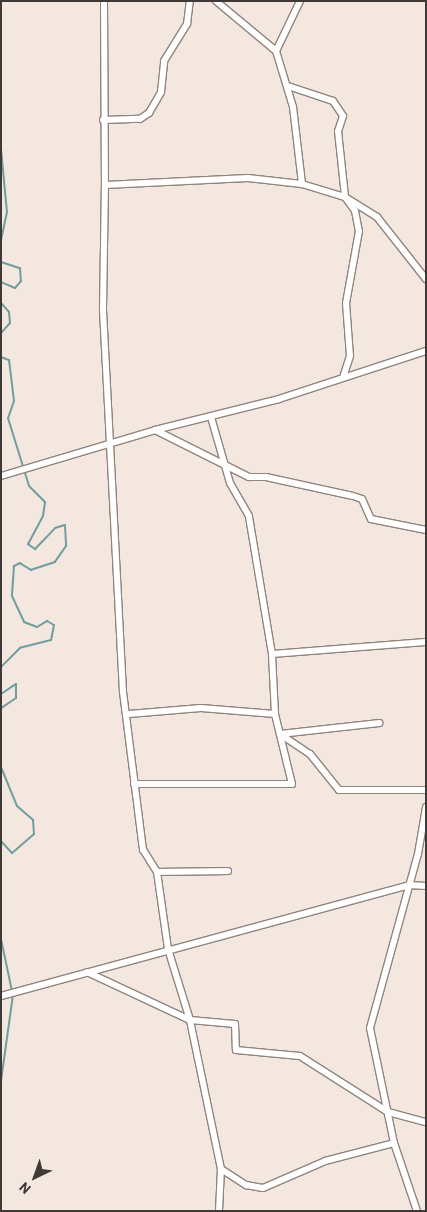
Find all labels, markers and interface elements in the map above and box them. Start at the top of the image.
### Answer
north arrow [10,1152,60,1202]
text: N [15,1179,34,1198]

